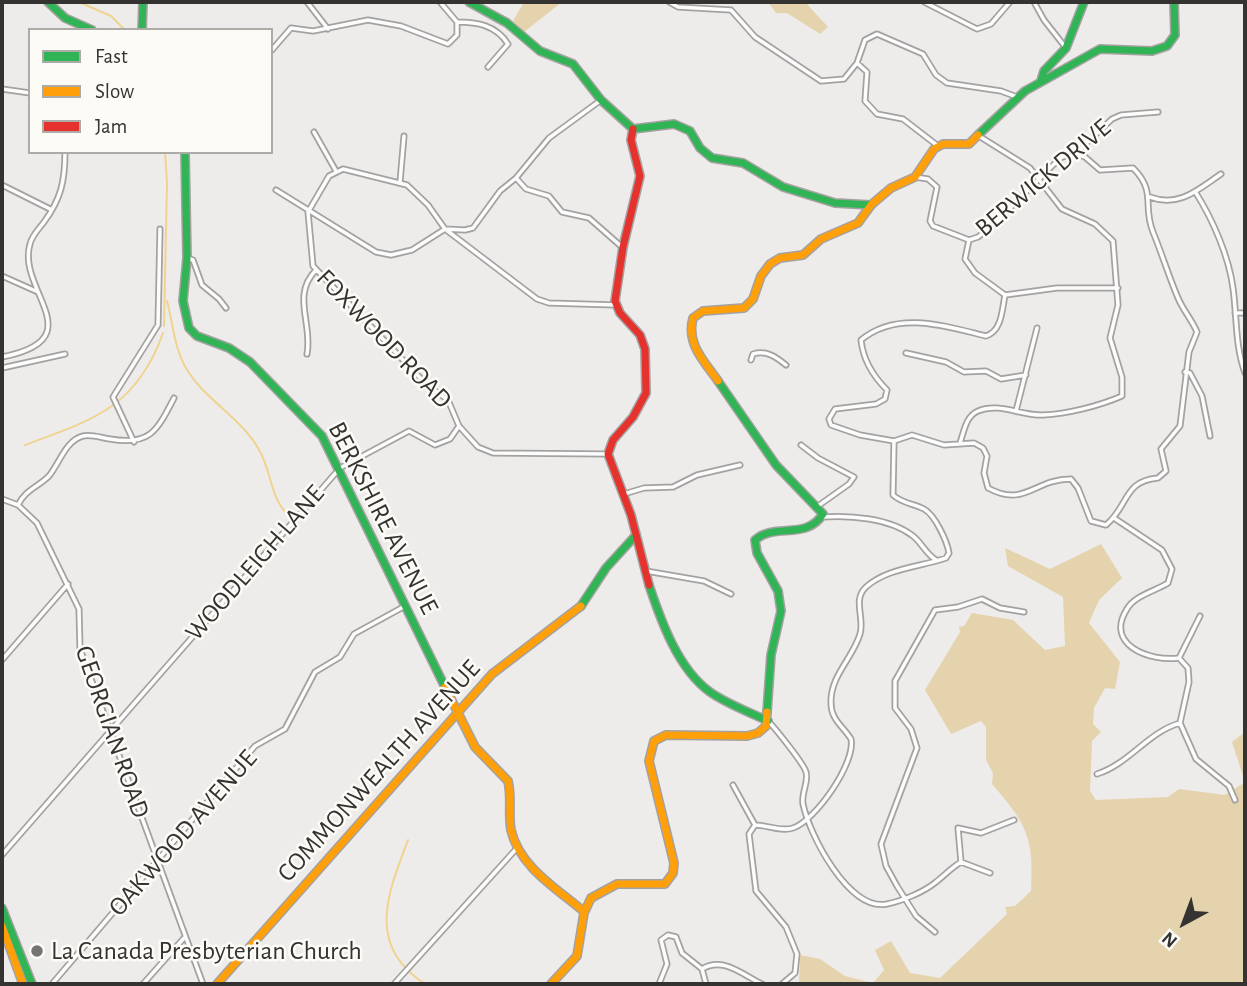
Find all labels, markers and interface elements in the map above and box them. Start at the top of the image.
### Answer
legend [28,28,273,154]
text: Fast [95,46,128,67]
text: Slow [95,81,134,102]
street label: BERWICK DRIVE [969,112,1117,244]
text: Jam [95,116,127,137]
street label: FOXWOOD ROAD [310,263,458,415]
street label: BERKSHIRE AVENUE [321,417,445,619]
street label: WOODLEIGH LANE [179,479,331,647]
street label: GEORGIAN ROAD [68,642,156,822]
street label: COMMONWEALTH AVENUE [271,653,487,889]
street label: OAKWOOD AVENUE [102,743,264,923]
north arrow [1149,888,1219,958]
text: N [1159,928,1181,951]
place label: La Canada Presbyterian Church [51,935,362,967]
marker: La Canada Presbyterian Church [29,943,45,959]

